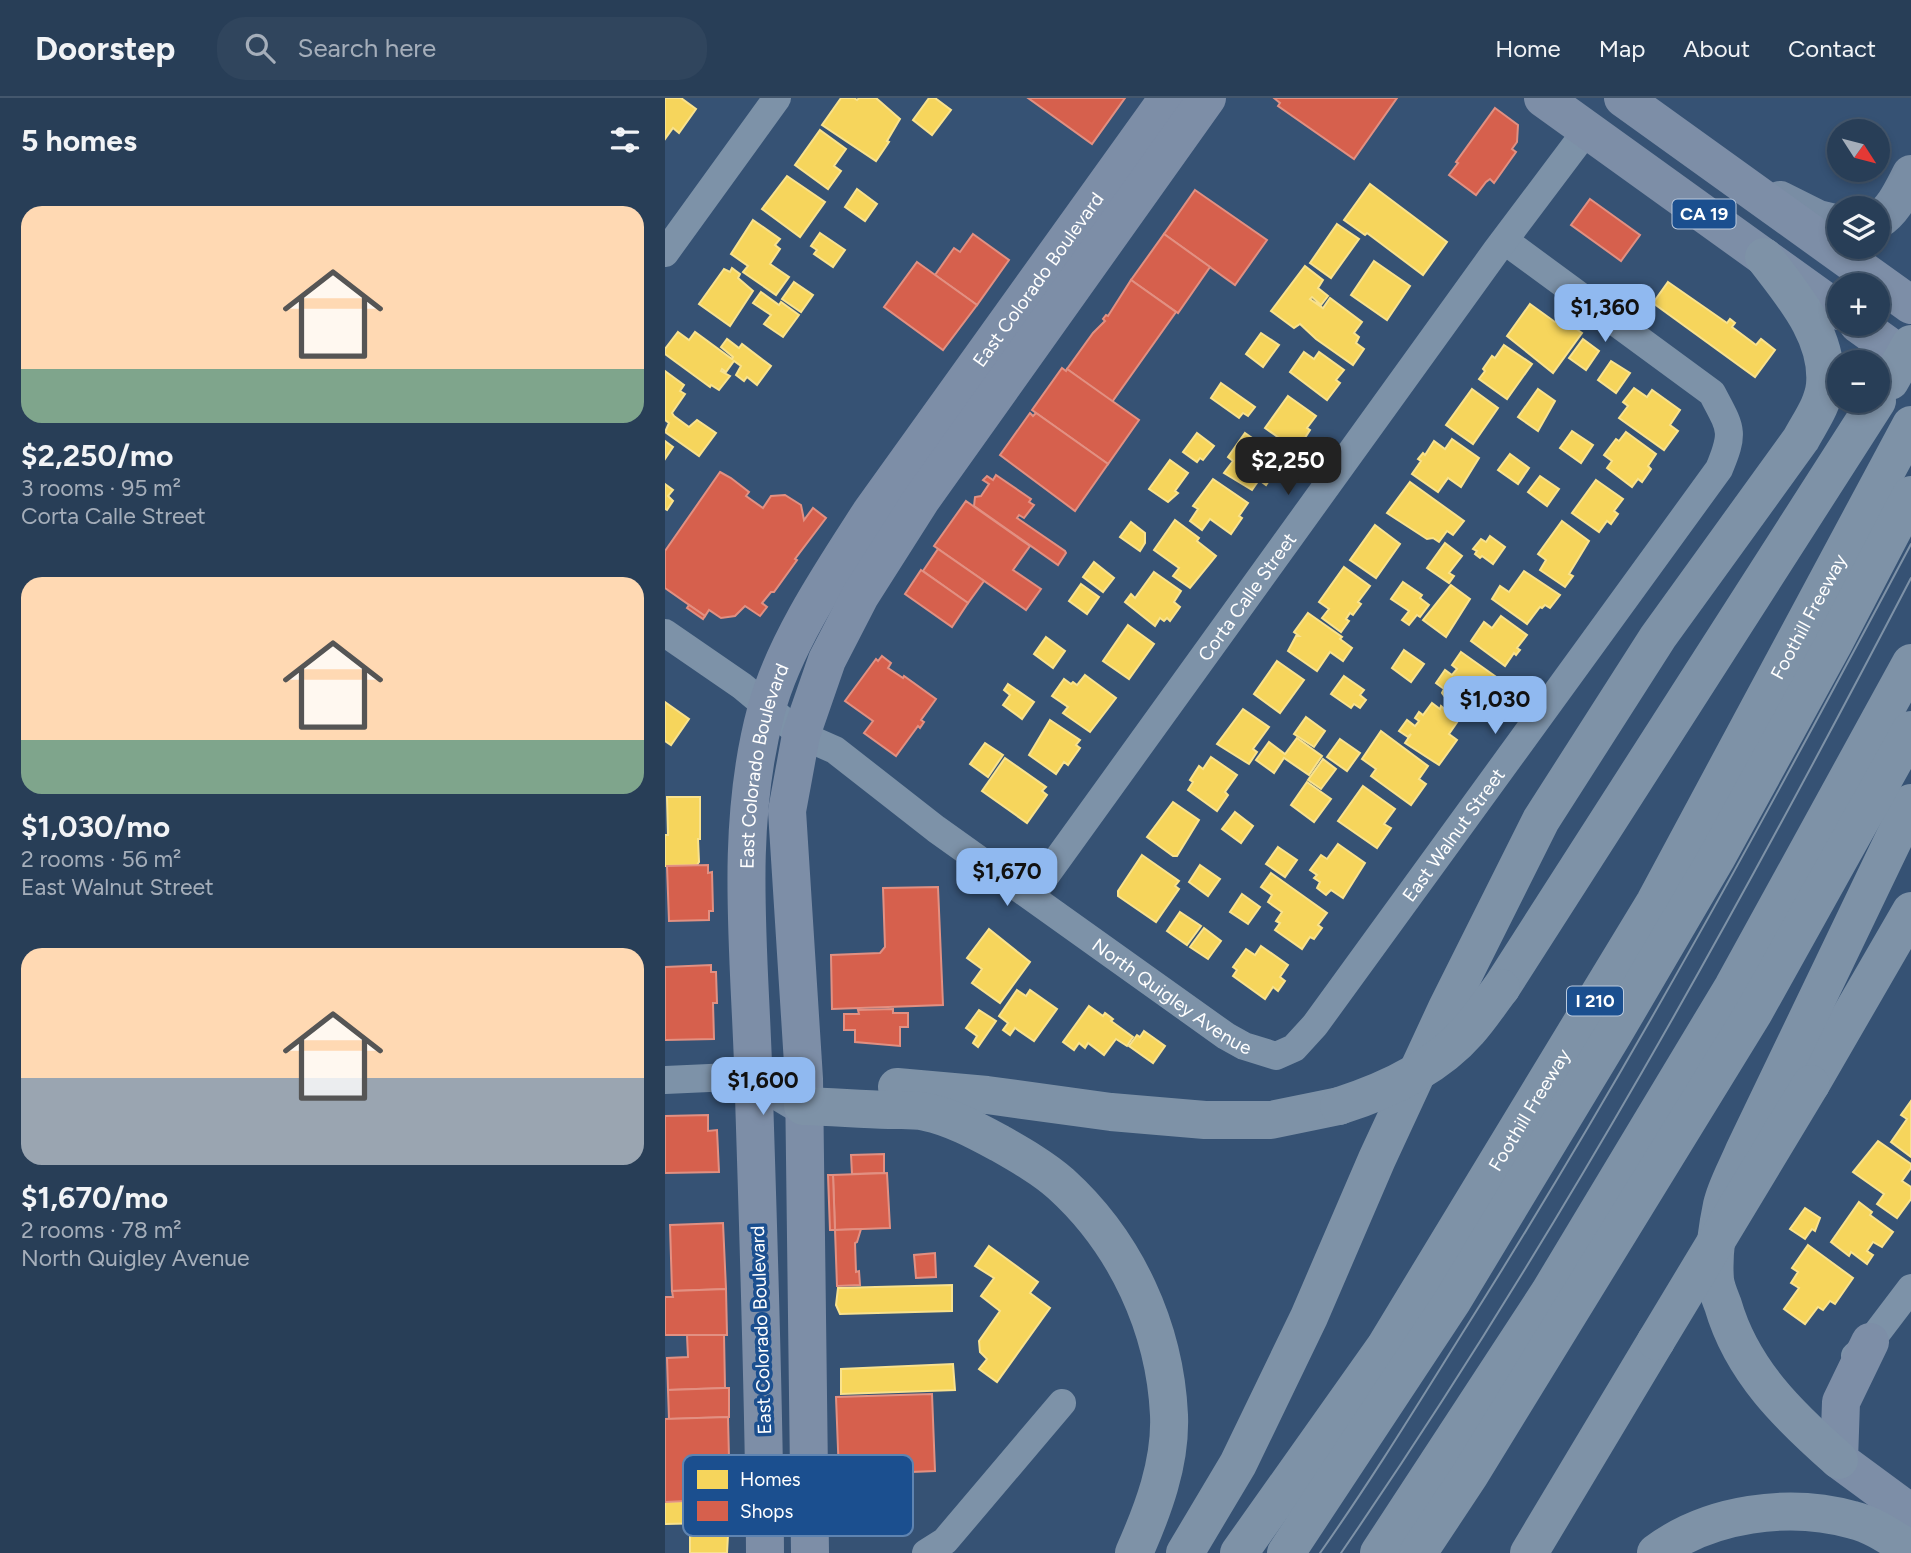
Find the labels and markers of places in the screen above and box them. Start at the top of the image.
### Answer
pin: $1,360 [1548,285,1662,344]
pin: $2,250 [1231,438,1345,497]
pin: $1,030 [1438,676,1552,736]
pin: $1,670 [950,848,1064,908]
pin: $1,600 [706,1058,820,1117]

